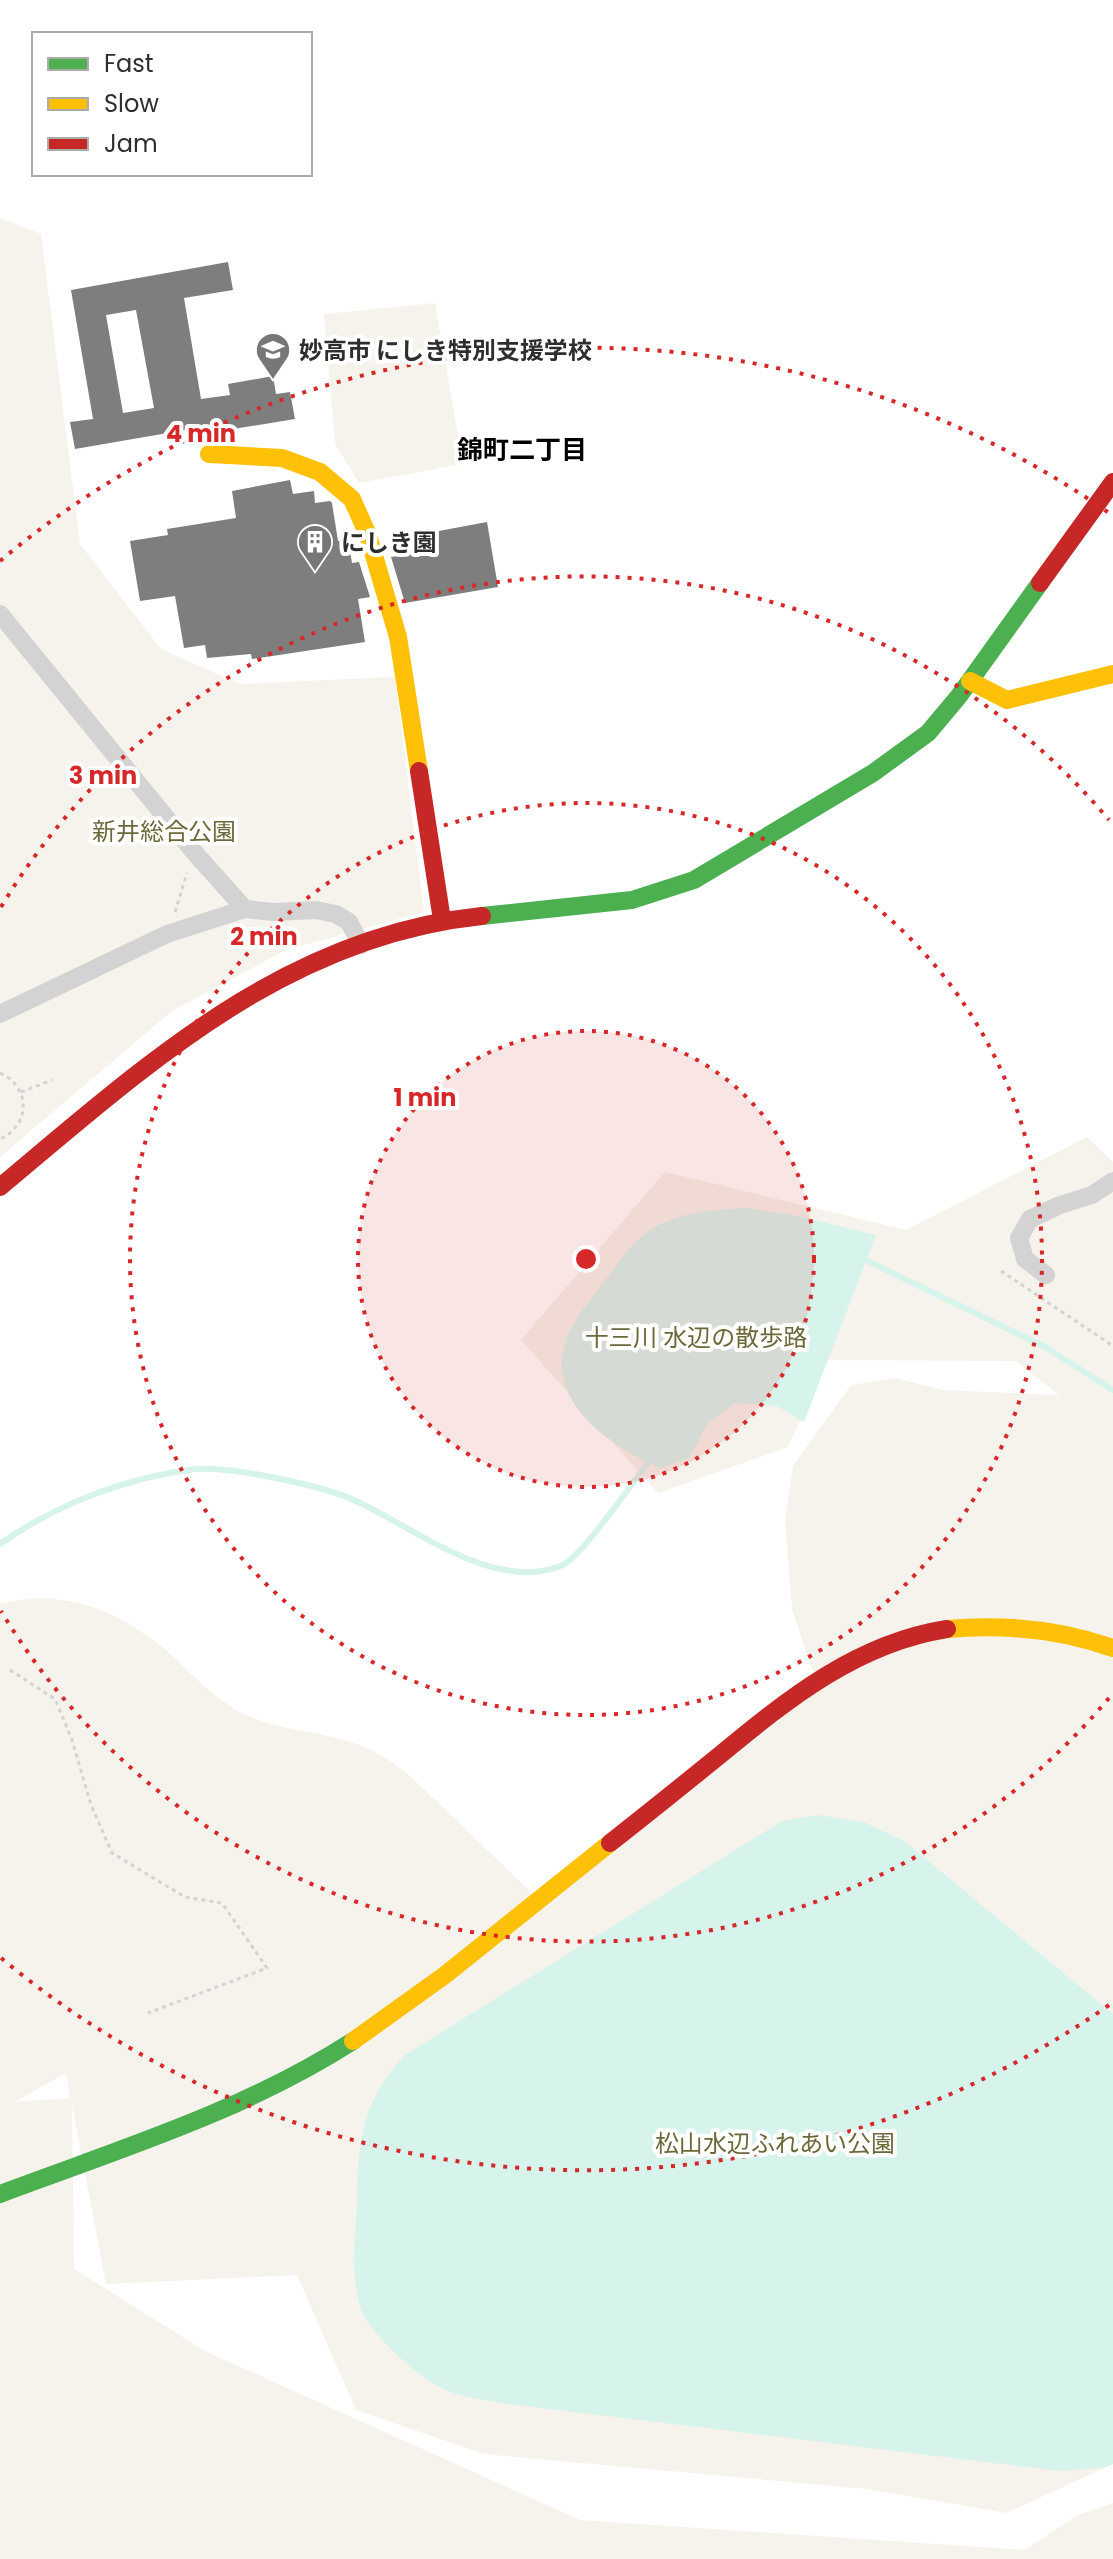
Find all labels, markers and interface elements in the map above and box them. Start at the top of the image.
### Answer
legend [32,32,312,176]
text: Fast [104,47,154,80]
text: Slow [104,87,159,120]
text: Jam [104,127,158,160]
school or university icon: 妙高市 にしき特別支援学校 [254,331,292,381]
place label: 妙高市 にしき特別支援学校 [299,334,592,367]
text: 4 min [166,417,236,450]
district label: 錦町二丁目 [457,432,587,468]
building icon: にしき園 [296,523,334,573]
place label: にしき園 [341,526,437,559]
text: 3 min [69,759,137,792]
park label: 新井総合公園 [92,815,236,848]
text: 2 min [230,920,298,953]
text: 1 min [394,1081,456,1114]
centre of rings [572,1245,600,1273]
park label: 十三川 水辺の散歩路 [585,1321,807,1354]
park label: 松山水辺ふれあい公園 [655,2127,895,2160]

